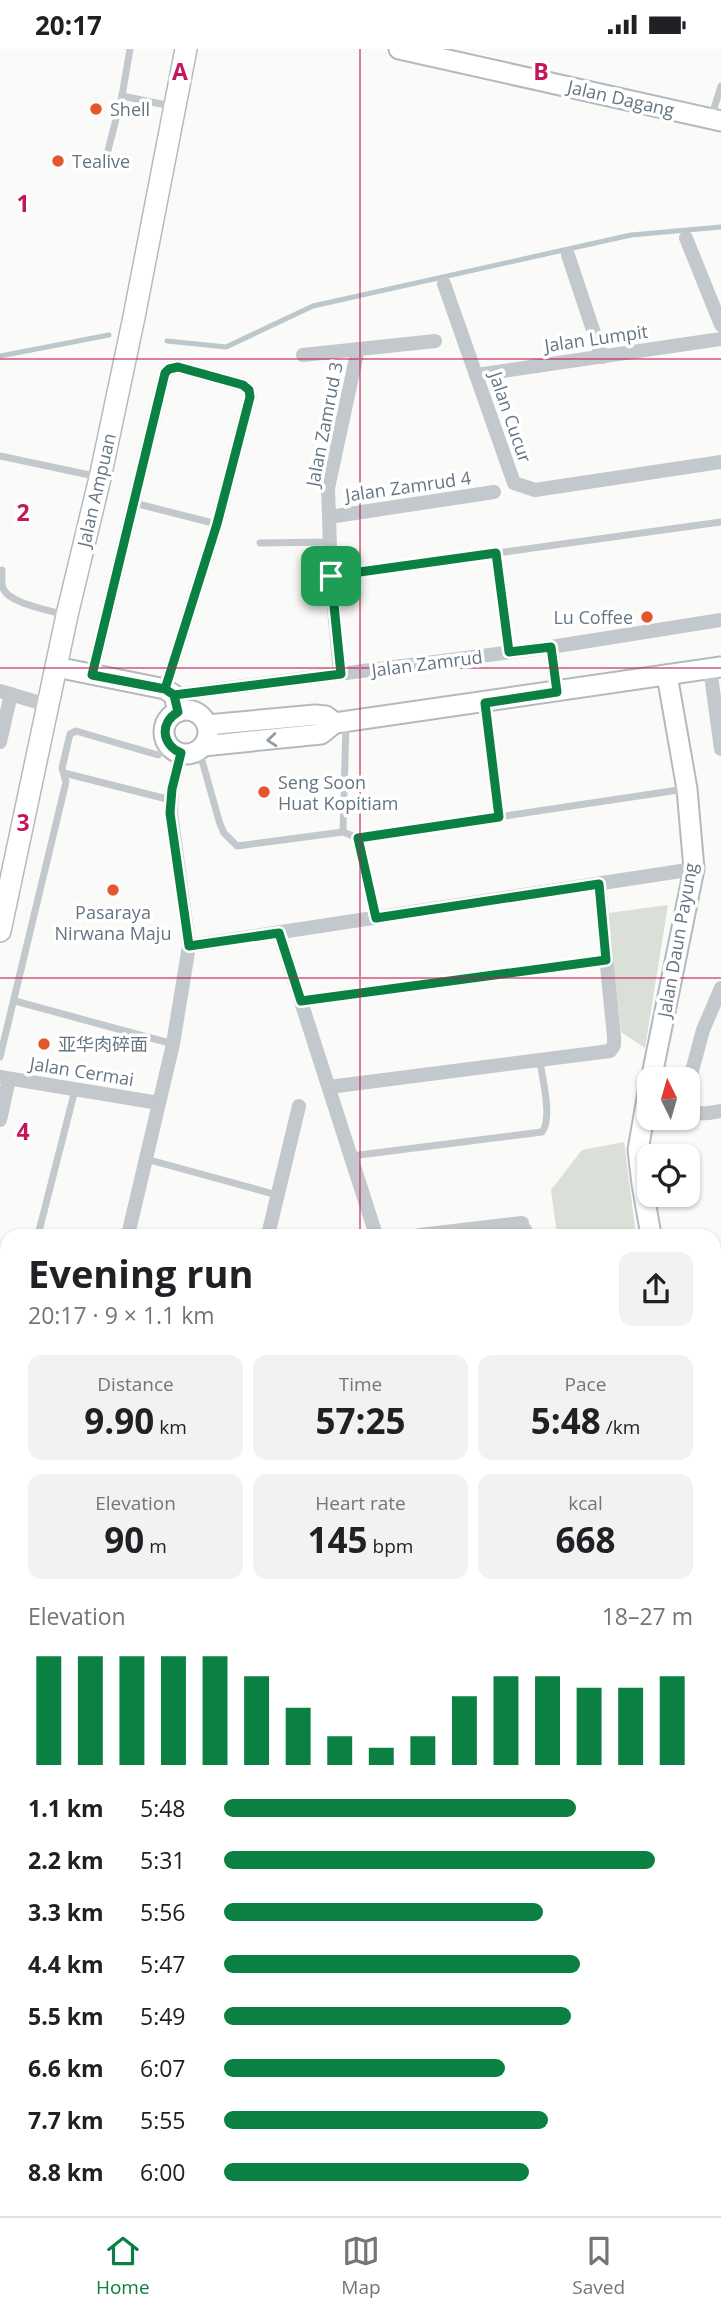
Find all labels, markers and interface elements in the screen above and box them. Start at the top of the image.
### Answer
text: 20:17 [35,7,102,43]
text: A [172,55,188,87]
text: B [533,55,549,87]
street label: Jalan Dagang [563,74,677,122]
place label: Shell [110,97,150,121]
marker: Shell [88,101,104,117]
place label: Tealive [72,149,130,173]
marker: Tealive [50,153,66,169]
text: 1 [16,187,30,219]
street label: Jalan Lumpit [541,319,649,357]
street label: Jalan Zamrud 3 [300,360,348,490]
street label: Jalan Cucur [484,367,538,466]
street label: Jalan Ampuan [71,431,121,551]
street label: Jalan Zamrud 4 [342,465,472,507]
text: 2 [16,496,30,528]
pin [301,546,361,606]
icon: arrive [312,557,350,595]
place label: Lu Coffee [553,605,633,629]
marker: Lu Coffee [639,609,655,625]
street label: Jalan Zamrud [368,644,484,682]
one-way arrow [266,732,277,747]
place label: Seng Soon Huat Kopitiam [278,770,398,815]
marker: Seng Soon Huat Kopitiam [256,784,272,800]
text: 3 [16,806,30,838]
street label: Jalan Daun Payung [651,861,702,1021]
marker: Pasaraya Nirwana Maju [105,882,121,898]
place label: Pasaraya Nirwana Maju [55,900,171,945]
place label: 亚华肉碎面 [58,1032,148,1056]
marker: 亚华肉碎面 [36,1036,52,1052]
street label: Jalan Cermai [26,1051,136,1091]
north arrow [637,1067,700,1131]
map controls [637,1067,700,1207]
text: 4 [16,1115,30,1147]
button: locate [637,1144,700,1207]
text: Evening run [28,1247,253,1299]
button: share [619,1252,693,1326]
text: 20:17 · 9 × 1.1 km [28,1299,215,1331]
text: Distance [97,1371,174,1397]
text: Time [339,1371,382,1397]
text: Pace [565,1371,606,1397]
text: 9.90 [84,1397,154,1444]
text: 57:25 [315,1397,406,1444]
text: 5:48 [531,1397,601,1444]
text: km [154,1414,187,1440]
text: /km [601,1414,640,1440]
text: Elevation [95,1490,176,1516]
text: Heart rate [315,1490,406,1516]
text: kcal [568,1490,603,1516]
text: 90 [104,1516,144,1563]
text: 145 [308,1516,368,1563]
text: 668 [555,1516,616,1563]
text: m [144,1533,167,1559]
text: bpm [368,1533,413,1559]
text: Elevation [28,1600,126,1632]
text: 18–27 m [602,1600,693,1632]
text: 1.1 km [28,1792,104,1824]
text: 5:48 [140,1792,186,1824]
text: 2.2 km [28,1844,104,1876]
text: 5:31 [140,1844,186,1876]
text: 3.3 km [28,1896,104,1928]
text: 5:56 [140,1896,186,1928]
text: 4.4 km [28,1948,104,1980]
text: 5:47 [140,1948,186,1980]
text: 5.5 km [28,2000,104,2032]
text: 5:49 [140,2000,186,2032]
text: 6.6 km [28,2052,104,2084]
text: 6:07 [140,2052,186,2084]
text: 7.7 km [28,2104,104,2136]
text: 5:55 [140,2104,186,2136]
text: 8.8 km [28,2156,104,2188]
text: 6:00 [140,2156,186,2188]
tab: Home [96,2232,150,2300]
tab: Map [341,2232,381,2300]
tab: Saved [572,2232,625,2300]

